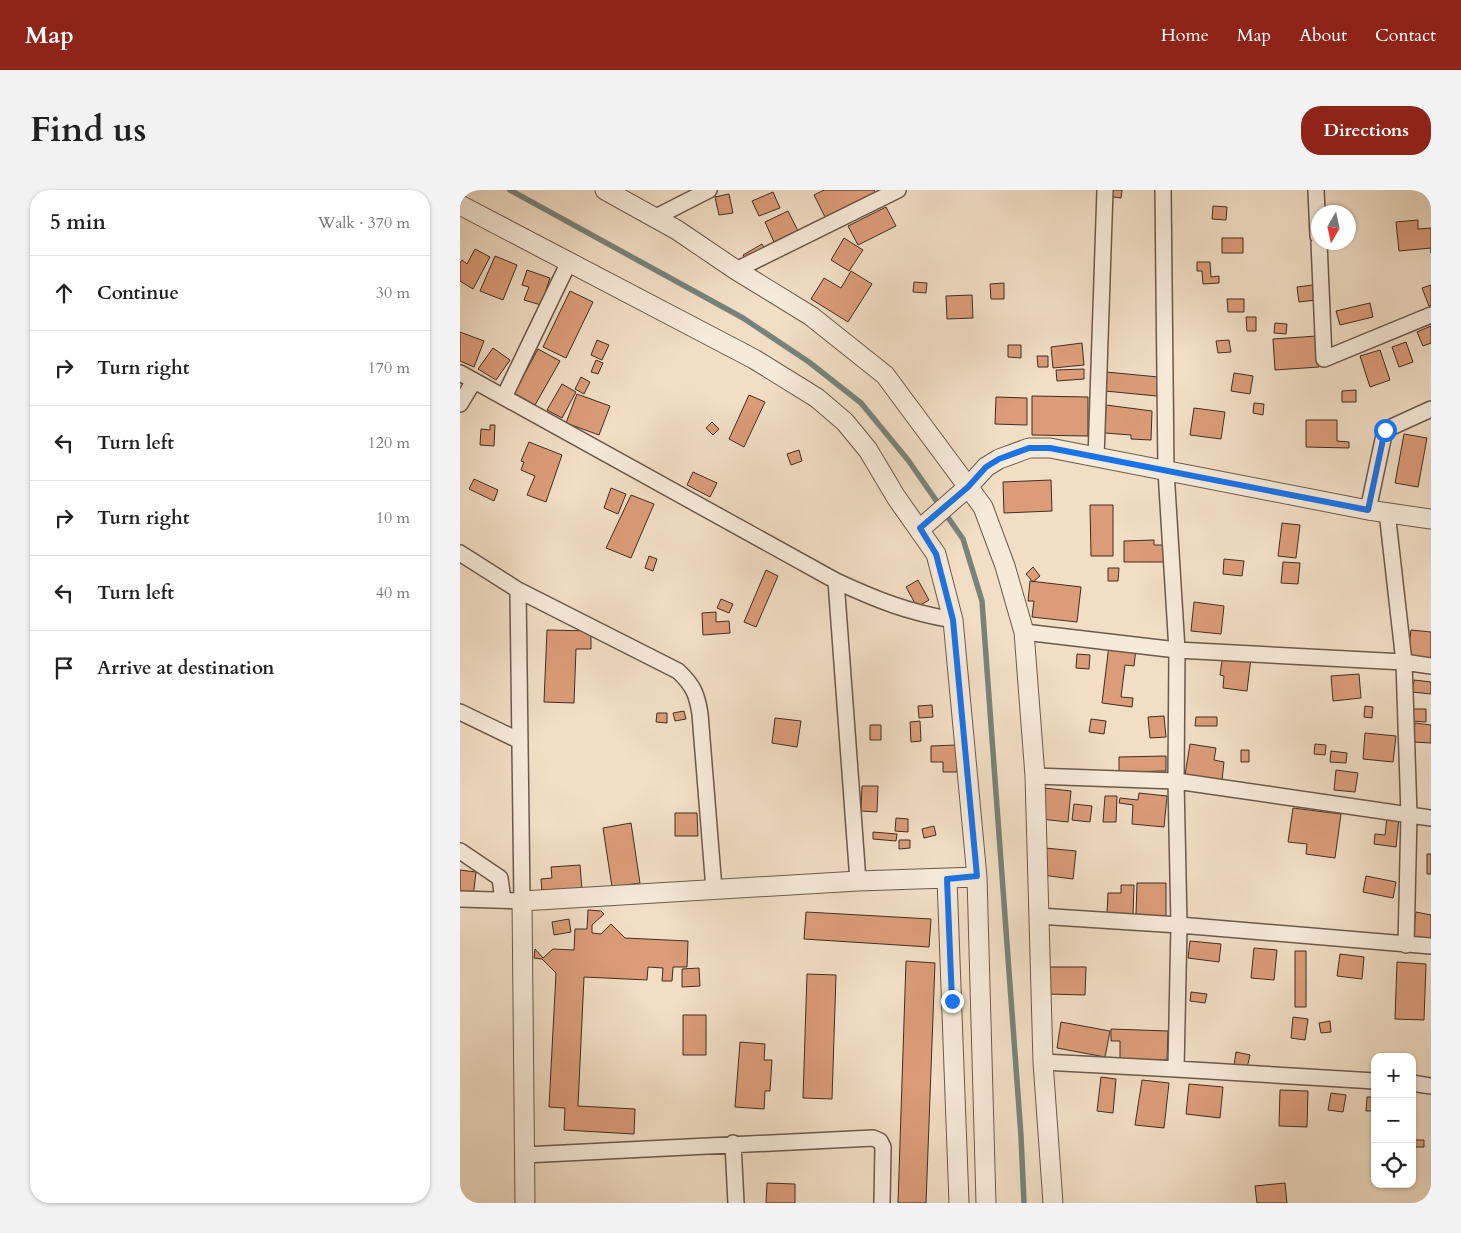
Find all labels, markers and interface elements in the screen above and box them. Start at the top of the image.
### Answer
text: Map [25,19,74,52]
text: Home [1161,23,1209,48]
text: Map [1237,23,1271,48]
text: About [1299,23,1347,48]
text: Contact [1375,23,1436,48]
text: Find us [30,106,146,154]
button: Directions [1301,106,1431,155]
north arrow [1311,205,1356,250]
text: 5 min [50,208,106,237]
text: Walk · 370 m [318,212,410,234]
icon: ahead [50,279,78,307]
text: Continue [97,280,179,306]
text: 30 m [376,282,410,304]
icon: right [50,354,78,382]
text: Turn right [97,355,189,381]
text: 170 m [368,357,410,379]
route start [1374,419,1397,442]
icon: left [50,429,78,457]
text: Turn left [97,430,174,456]
text: 120 m [368,432,410,454]
icon: right [50,504,78,532]
text: Turn right [97,505,189,531]
text: 10 m [376,507,410,529]
icon: left [50,579,78,607]
text: Turn left [97,580,174,606]
text: 40 m [376,582,410,604]
icon: arrive [50,654,78,682]
text: Arrive at destination [97,655,274,681]
route end [941,990,964,1013]
map controls [1371,1053,1416,1188]
button: + [1371,1053,1416,1098]
button: − [1371,1098,1416,1143]
button: locate [1371,1143,1416,1188]

